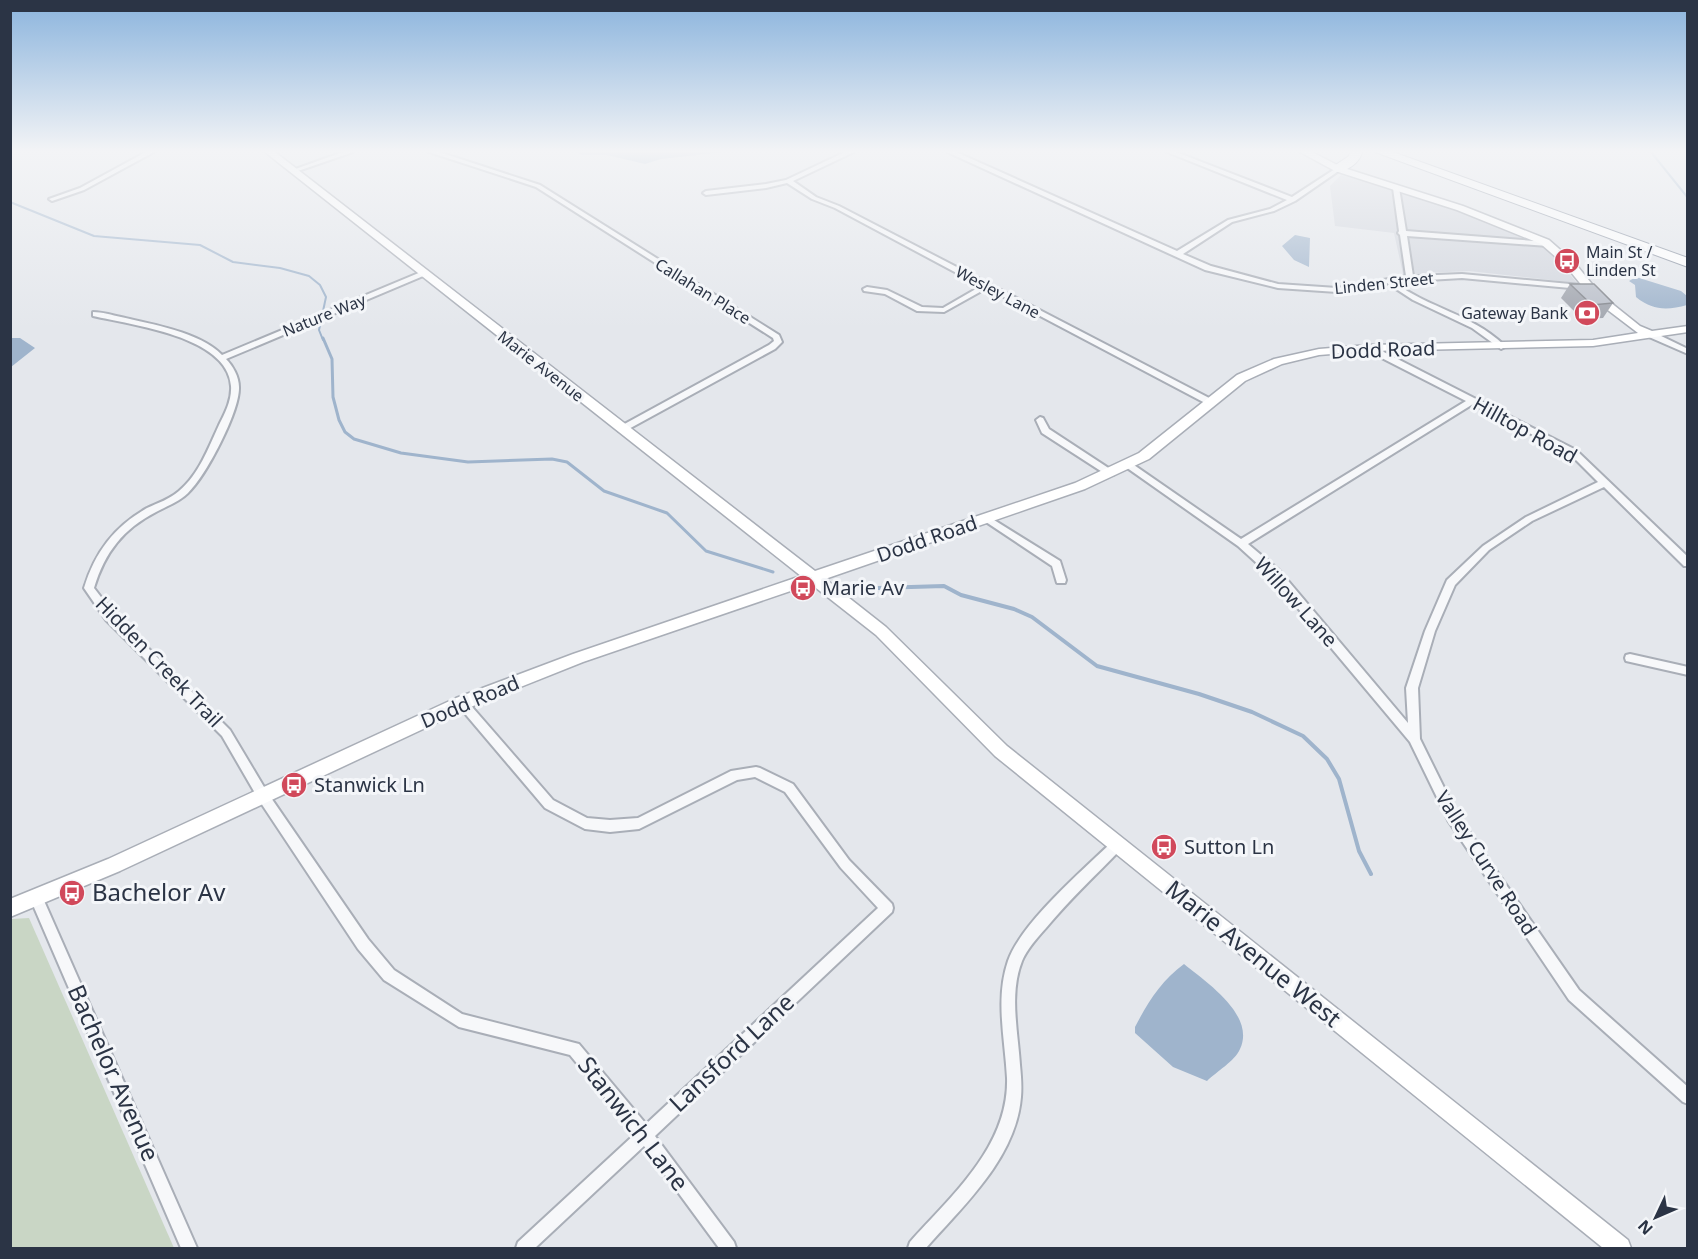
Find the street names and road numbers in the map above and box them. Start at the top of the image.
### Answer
street label: Callahan Place [651,253,755,329]
street label: Wesley Lane [952,261,1044,323]
street label: Linden Street [1333,267,1435,299]
street label: Nature Way [279,288,370,342]
street label: Marie Avenue [493,325,589,407]
street label: Dodd Road [1330,334,1436,365]
street label: Hilltop Road [1468,390,1582,469]
street label: Dodd Road [873,509,981,568]
street label: Willow Lane [1249,551,1344,652]
street label: Hidden Creek Trail [90,590,229,733]
street label: Dodd Road [416,669,523,734]
street label: Valley Curve Road [1430,785,1543,940]
street label: Marie Avenue West [1159,872,1349,1034]
street label: Bachelor Avenue [61,979,168,1166]
street label: Lansford Lane [661,985,801,1119]
street label: Stanwich Lane [571,1049,697,1197]

